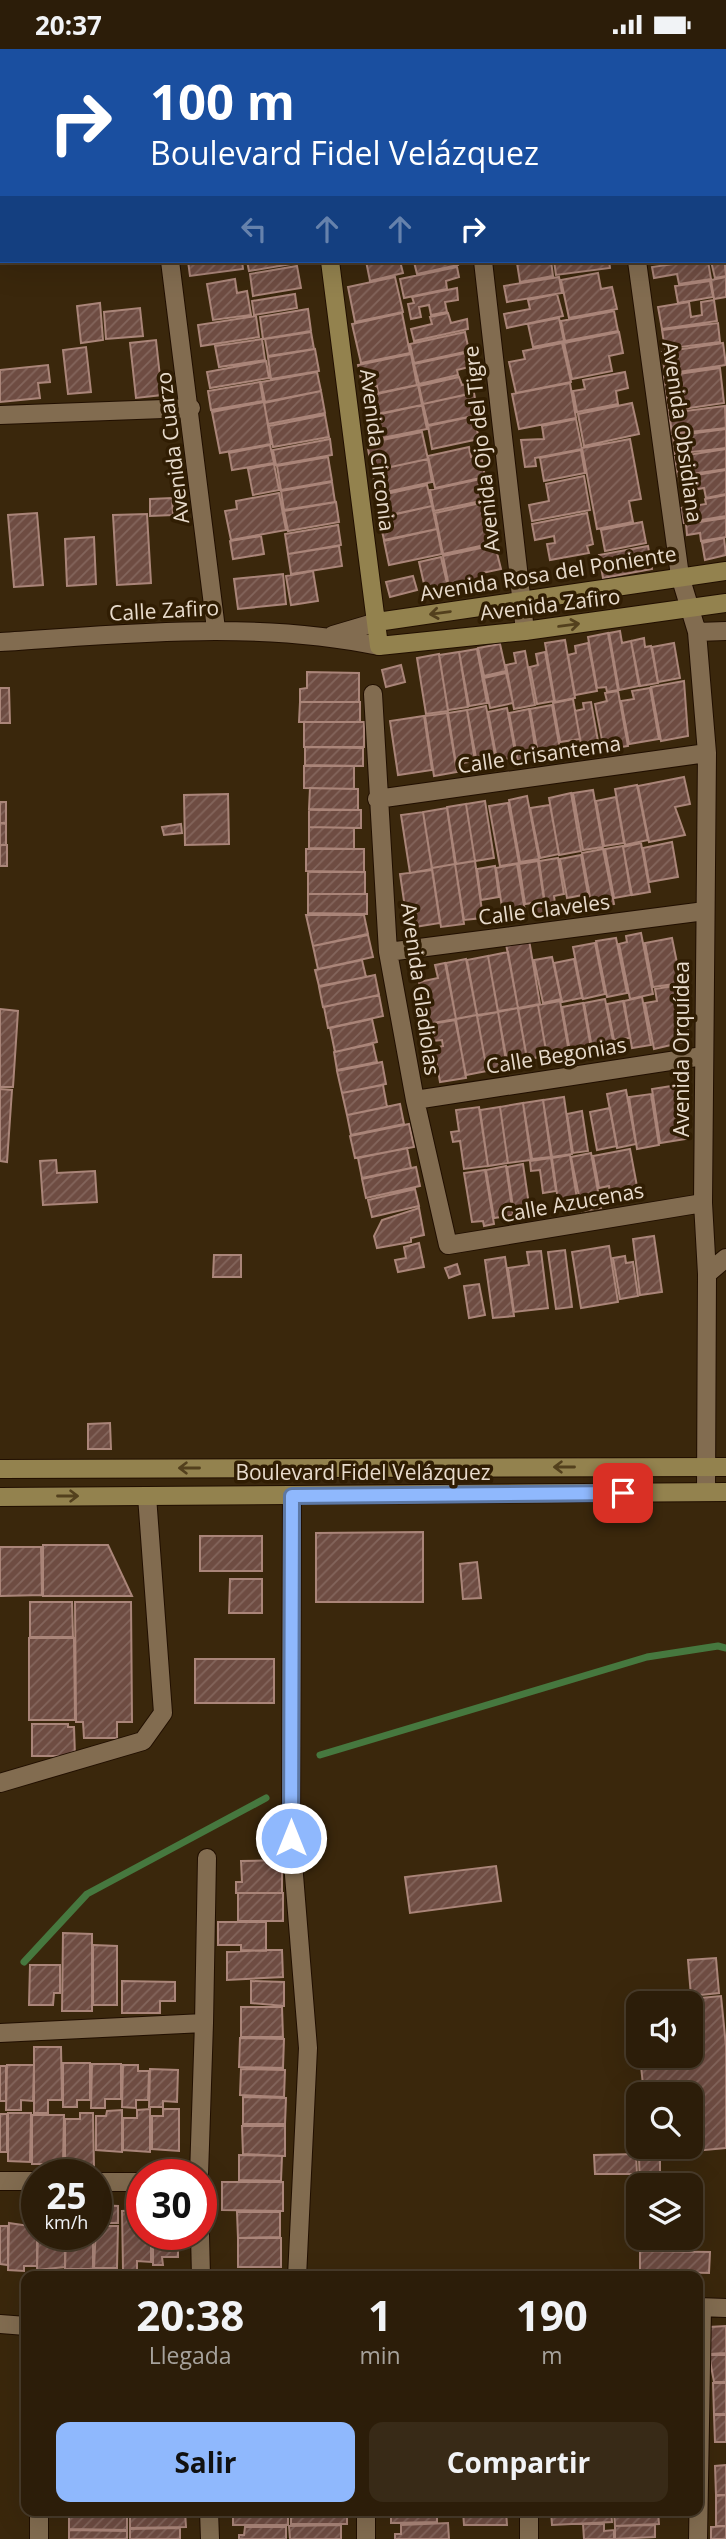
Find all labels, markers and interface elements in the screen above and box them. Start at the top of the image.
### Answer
text: 20:37 [35,7,102,43]
text: 100 m [150,68,295,134]
icon: right [35,77,126,168]
text: Boulevard Fidel Velázquez [150,131,539,174]
icon: left [235,210,273,248]
icon: ahead [308,210,346,248]
icon: ahead [381,210,419,248]
icon: right [454,210,492,248]
street label: Avenida Obsidiana [656,340,710,524]
street label: Avenida Ojo del Tigre [456,344,506,554]
street label: Avenida Circonia [354,367,402,533]
street label: Avenida Cuarzo [149,371,195,525]
street label: Avenida Rosa del Poniente [418,539,678,607]
street label: Avenida Zafiro [478,582,622,626]
street label: Calle Zafiro [108,593,220,627]
one-way arrow [429,606,452,619]
one-way arrow [557,618,580,631]
street label: Calle Crisantema [455,729,623,779]
street label: Calle Claveles [477,887,611,931]
street label: Avenida Gladiolas [395,901,447,1077]
street label: Avenida Orquídea [667,961,695,1137]
street label: Calle Begonias [484,1030,628,1080]
street label: Calle Azucenas [498,1176,646,1228]
street label: Boulevard Fidel Velázquez [235,1458,491,1486]
one-way arrow [553,1460,576,1474]
one-way arrow [178,1461,201,1475]
pin [593,1463,653,1523]
icon: arrive [604,1474,642,1512]
one-way arrow [56,1489,79,1503]
position arrow [254,1801,328,1875]
map controls [626,1991,703,2250]
button: sound [626,1991,703,2068]
button: search [626,2082,703,2159]
speed limit sign: 30 [126,2159,217,2250]
text: 25 [46,2172,87,2219]
button: layers [626,2173,703,2250]
text: km/h [45,2210,88,2234]
text: 20:38 [136,2286,244,2343]
text: 1 [368,2286,392,2343]
text: 190 [516,2286,588,2343]
text: Llegada [149,2339,232,2371]
text: min [359,2339,401,2371]
text: m [541,2339,562,2371]
button: Salir [56,2422,355,2502]
button: Compartir [369,2422,668,2502]

